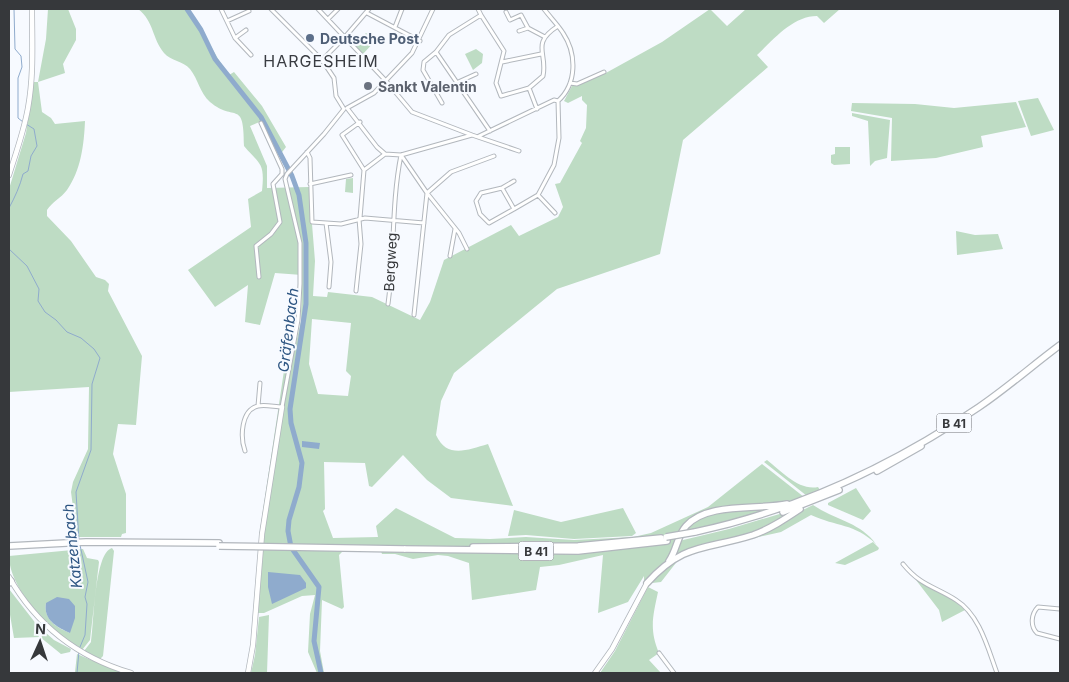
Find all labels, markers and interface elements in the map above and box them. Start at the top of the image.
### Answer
place label: Deutsche Post [320,30,419,47]
marker: Deutsche Post [304,32,316,44]
district label: HARGESHEIM [263,51,379,71]
place label: Sankt Valentin [378,78,477,95]
marker: Sankt Valentin [362,80,374,92]
street label: Bergweg [380,232,400,292]
water label: Gräfenbach [273,287,303,373]
road number: B 41 [936,413,972,432]
water label: Katzenbach [58,503,86,589]
road number: B 41 [518,542,554,560]
north arrow [15,617,65,667]
text: N [35,620,46,637]

